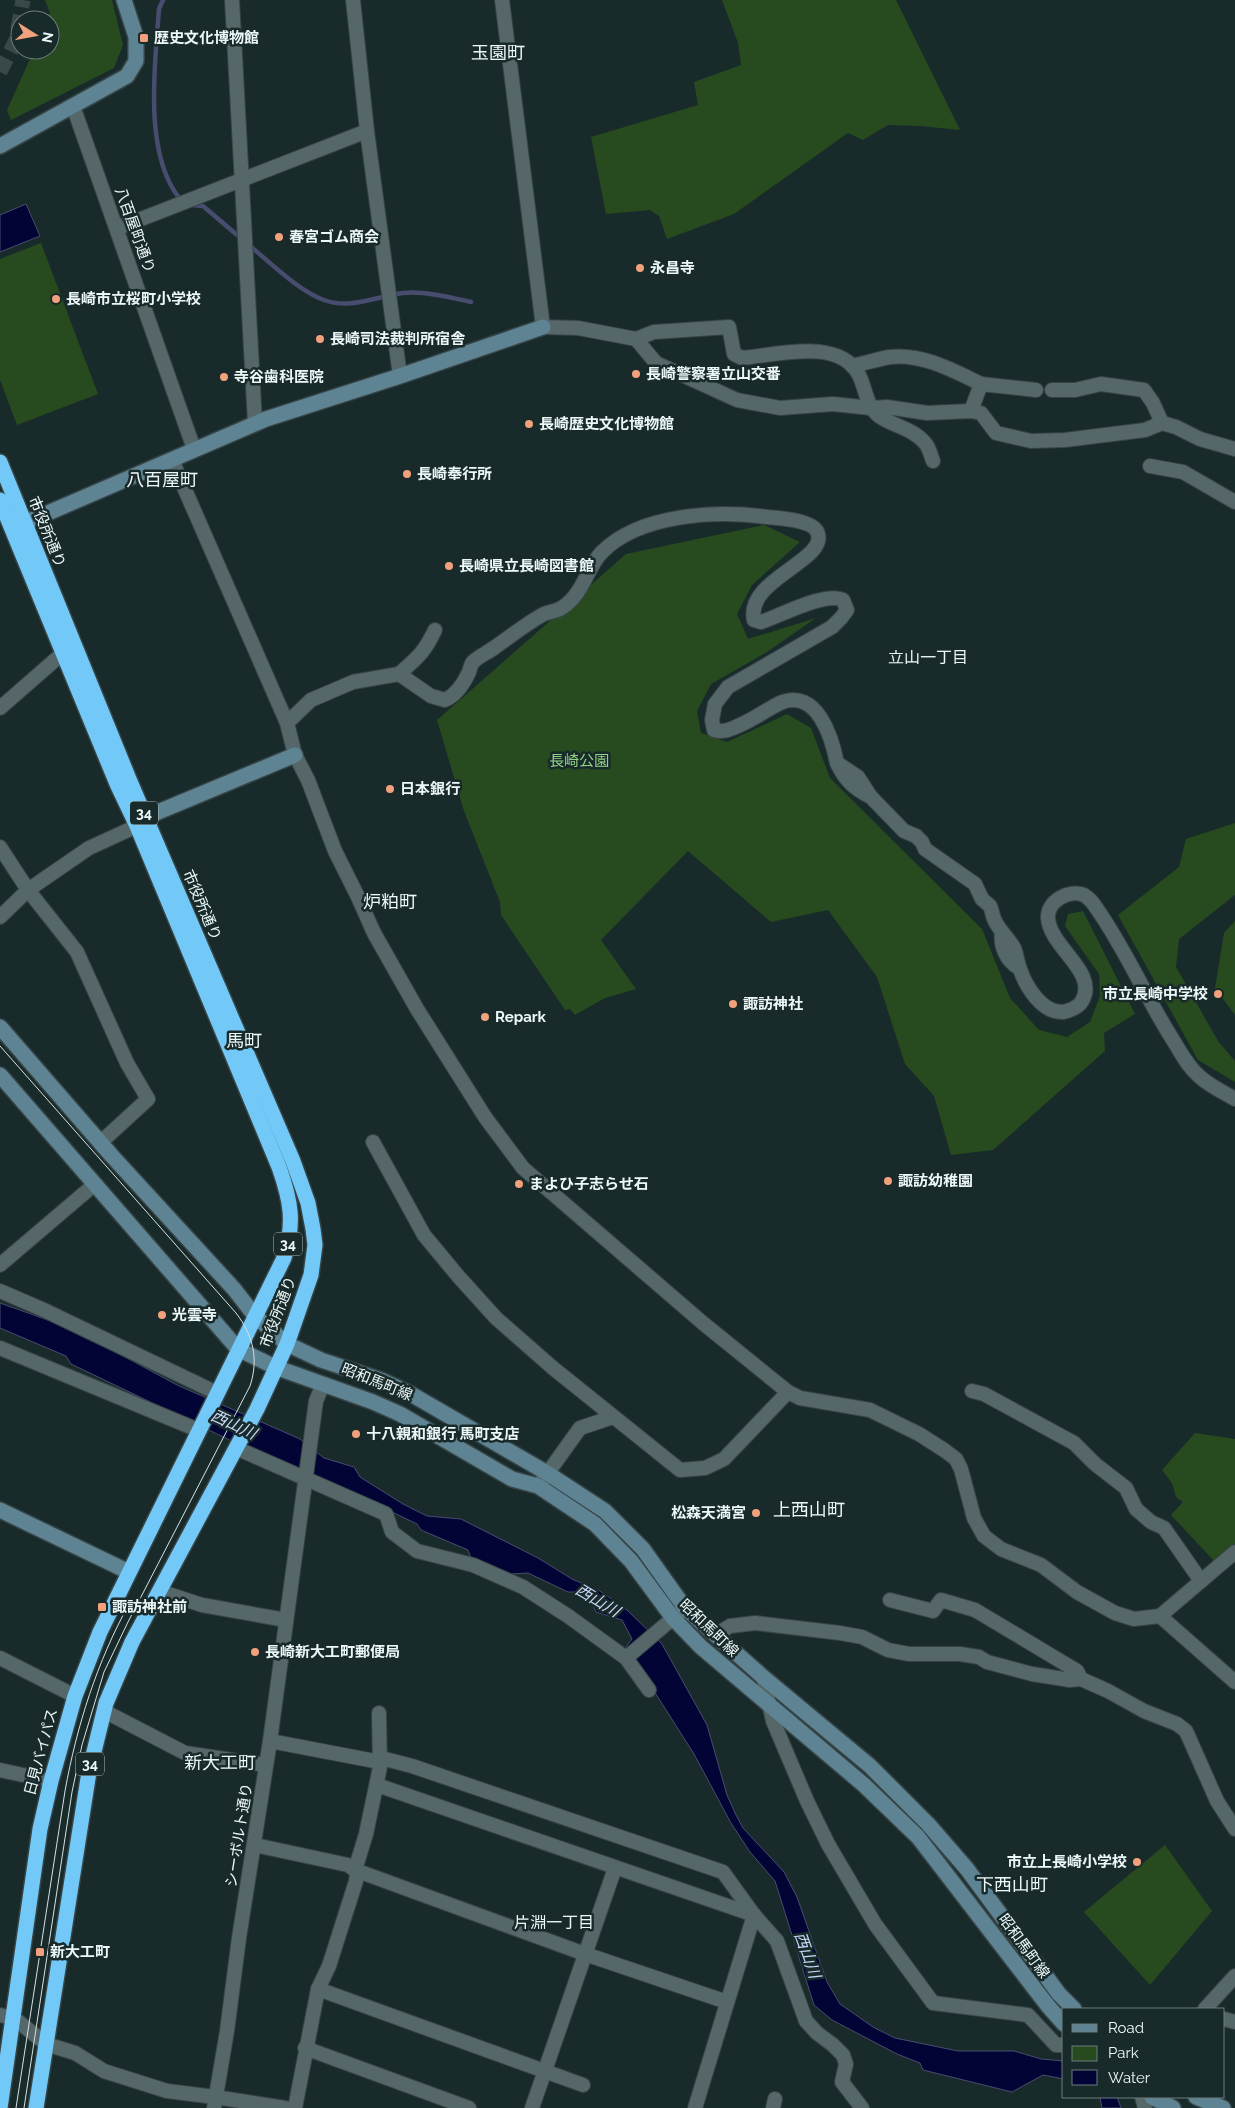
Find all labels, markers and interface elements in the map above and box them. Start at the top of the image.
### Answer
north arrow [10,10,60,60]
place label: 歴史文化博物館 [154,29,259,47]
text: N [39,31,57,44]
marker: 歴史文化博物館 [138,32,150,44]
district label: 玉園町 [471,42,525,63]
street label: 八百屋町通り [111,185,159,275]
place label: 春宮ゴム商会 [289,228,379,246]
marker: 春宮ゴム商会 [273,231,285,243]
place label: 永昌寺 [650,259,695,277]
marker: 永昌寺 [634,262,646,274]
place label: 長崎市立桜町小学校 [66,290,201,308]
marker: 長崎市立桜町小学校 [50,293,62,305]
place label: 長崎司法裁判所宿舎 [330,330,466,348]
marker: 長崎司法裁判所宿舎 [314,333,326,345]
place label: 長崎警察署立山交番 [646,365,781,383]
place label: 寺谷歯科医院 [234,368,324,386]
marker: 長崎警察署立山交番 [630,368,642,380]
marker: 寺谷歯科医院 [218,371,230,383]
place label: 長崎歴史文化博物館 [539,415,674,433]
marker: 長崎歴史文化博物館 [523,418,535,430]
place label: 長崎奉行所 [417,465,492,483]
marker: 長崎奉行所 [401,468,413,480]
district label: 八百屋町 [126,469,198,490]
street label: 市役所通り [25,494,69,570]
place label: 長崎県立長崎図書館 [459,557,594,575]
marker: 長崎県立長崎図書館 [443,560,455,572]
district label: 立山一丁目 [888,648,968,667]
park label: 長崎公園 [549,752,609,770]
place label: 日本銀行 [400,780,460,798]
marker: 日本銀行 [384,783,396,795]
road number: 34 [130,801,158,824]
street label: 市役所通り [179,867,225,943]
district label: 炉粕町 [363,891,417,912]
place label: 市立長崎中学校 [1103,985,1208,1003]
marker: 市立長崎中学校 [1212,988,1224,1000]
place label: 諏訪神社 [743,995,803,1013]
marker: 諏訪神社 [727,998,739,1010]
place label: Repark [495,1008,547,1026]
marker: Repark [479,1011,491,1023]
district label: 馬町 [226,1030,262,1051]
place label: 諏訪幼稚園 [898,1172,973,1190]
place label: まよひ子志らせ石 [529,1175,649,1193]
marker: 諏訪幼稚園 [882,1175,894,1187]
marker: まよひ子志らせ石 [513,1178,525,1190]
road number: 34 [274,1232,302,1256]
street label: 市役所通り [256,1274,300,1350]
place label: 光雲寺 [172,1306,217,1324]
marker: 光雲寺 [156,1309,168,1321]
street label: 昭和馬町線 [339,1360,415,1404]
water label: 西山川 [208,1406,261,1444]
place label: 十八親和銀行 馬町支店 [366,1425,520,1443]
marker: 十八親和銀行 馬町支店 [350,1428,362,1440]
district label: 上西山町 [773,1499,845,1520]
place label: 松森天満宮 [671,1504,746,1522]
marker: 松森天満宮 [750,1507,762,1519]
water label: 西山川 [572,1580,625,1622]
street label: 昭和馬町線 [676,1595,742,1661]
place label: 諏訪神社前 [112,1598,187,1616]
marker: 諏訪神社前 [96,1601,108,1613]
place label: 長崎新大工町郵便局 [265,1643,400,1661]
marker: 長崎新大工町郵便局 [249,1646,261,1658]
street label: 日見バイパス [21,1706,61,1798]
road number: 34 [76,1752,104,1776]
district label: 新大工町 [184,1752,256,1773]
street label: シーボルト通り [222,1782,256,1888]
place label: 市立上長崎小学校 [1007,1853,1127,1871]
marker: 市立上長崎小学校 [1131,1856,1143,1868]
district label: 下西山町 [976,1874,1048,1895]
street label: 昭和馬町線 [995,1910,1053,1982]
district label: 片淵一丁目 [514,1913,594,1932]
water label: 西山川 [790,1929,825,1983]
place label: 新大工町 [50,1943,110,1961]
marker: 新大工町 [34,1946,46,1958]
legend [1062,2008,1225,2098]
text: Road [1108,2019,1144,2037]
text: Park [1108,2044,1139,2062]
text: Water [1108,2069,1151,2087]

